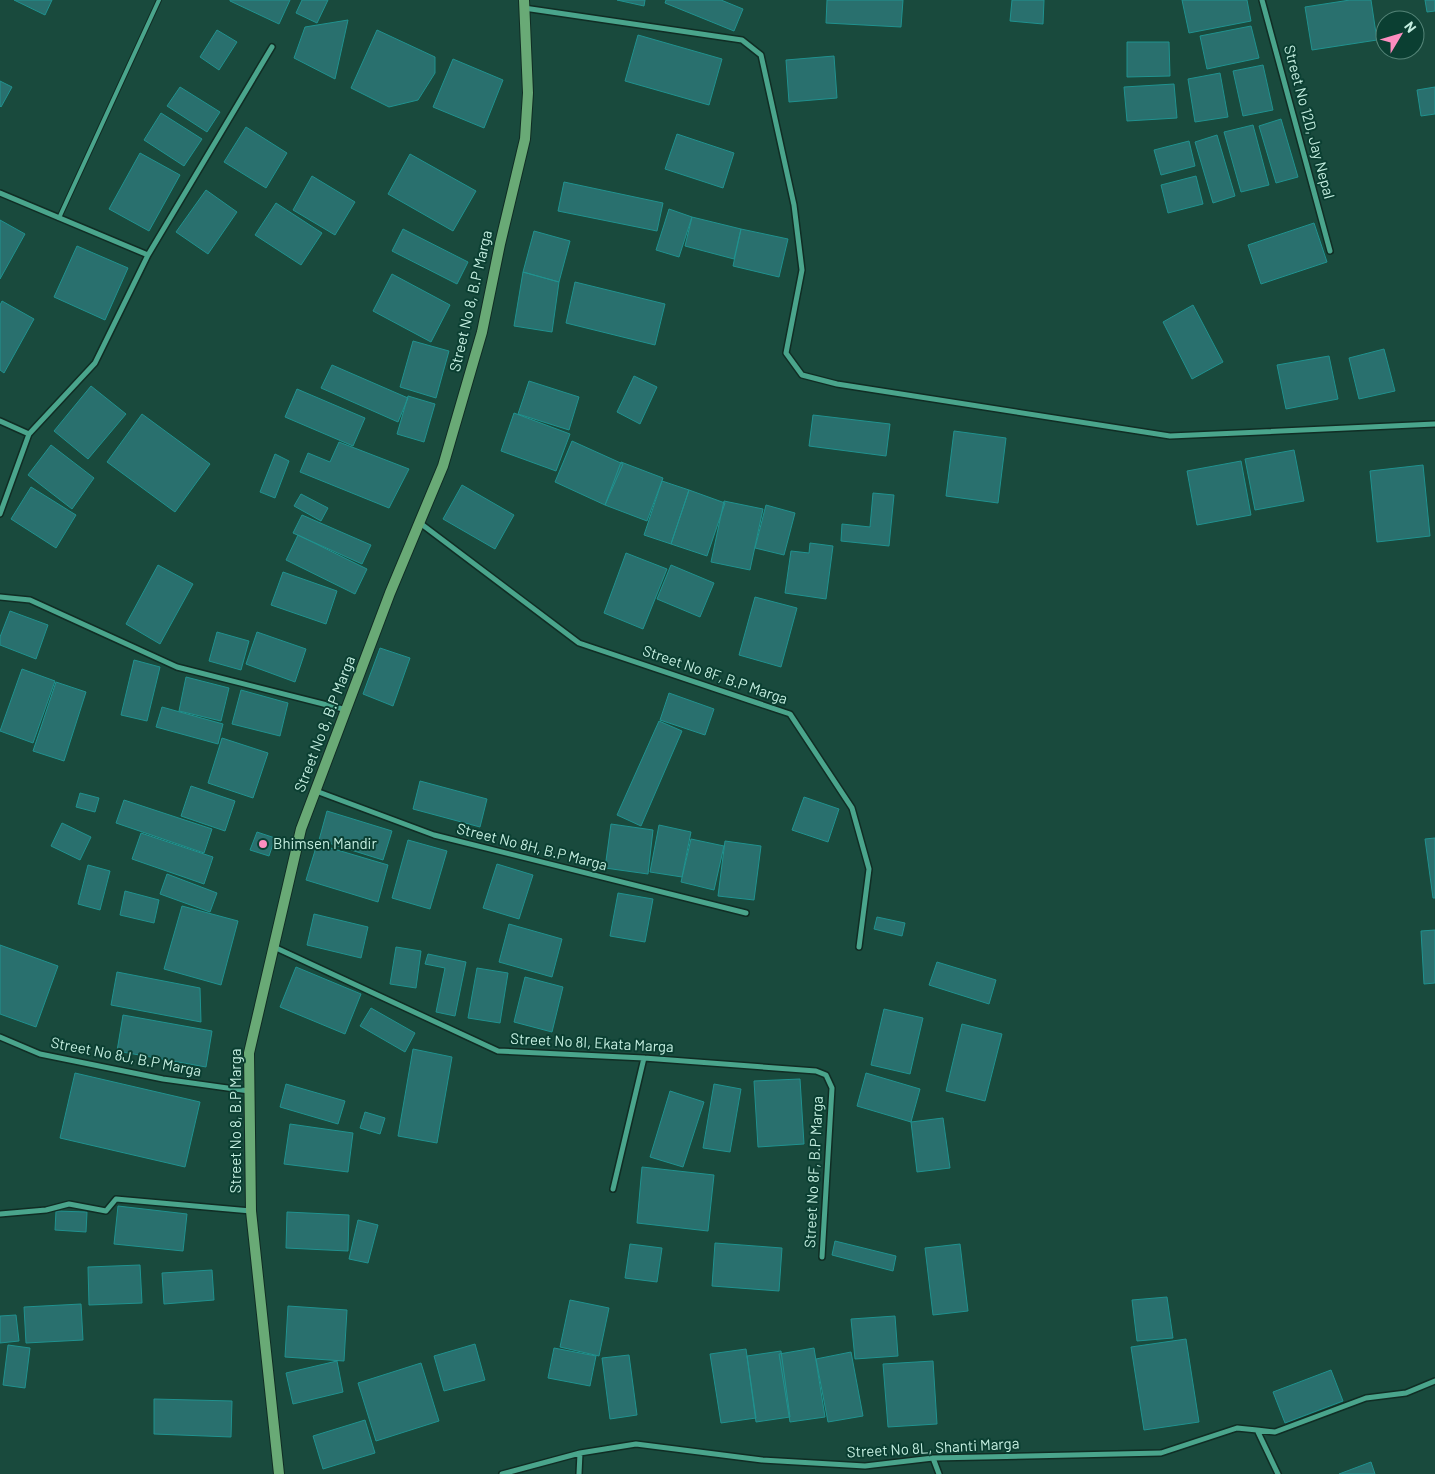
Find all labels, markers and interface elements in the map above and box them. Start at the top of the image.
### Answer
north arrow [1375,10,1425,60]
text: N [1401,18,1420,36]
street label: Street No 12D, Jay Nepal [1281,43,1339,201]
street label: Street No 8, B.P Marga [445,228,495,373]
street label: Street No 8F, B.P Marga [640,641,790,707]
street label: Street No 8, B.P Marga [290,653,358,794]
street label: Street No 8H, B.P Marga [455,819,609,873]
place label: Bhimsen Mandir [273,834,377,852]
marker: Bhimsen Mandir [257,838,269,850]
street label: Street No 8I, Ekata Marga [510,1029,674,1055]
street label: Street No 8J, B.P Marga [49,1033,203,1079]
street label: Street No 8, B.P Marga [226,1049,244,1193]
street label: Street No 8F, B.P Marga [800,1096,826,1248]
street label: Street No 8L, Shanti Marga [846,1433,1020,1461]

